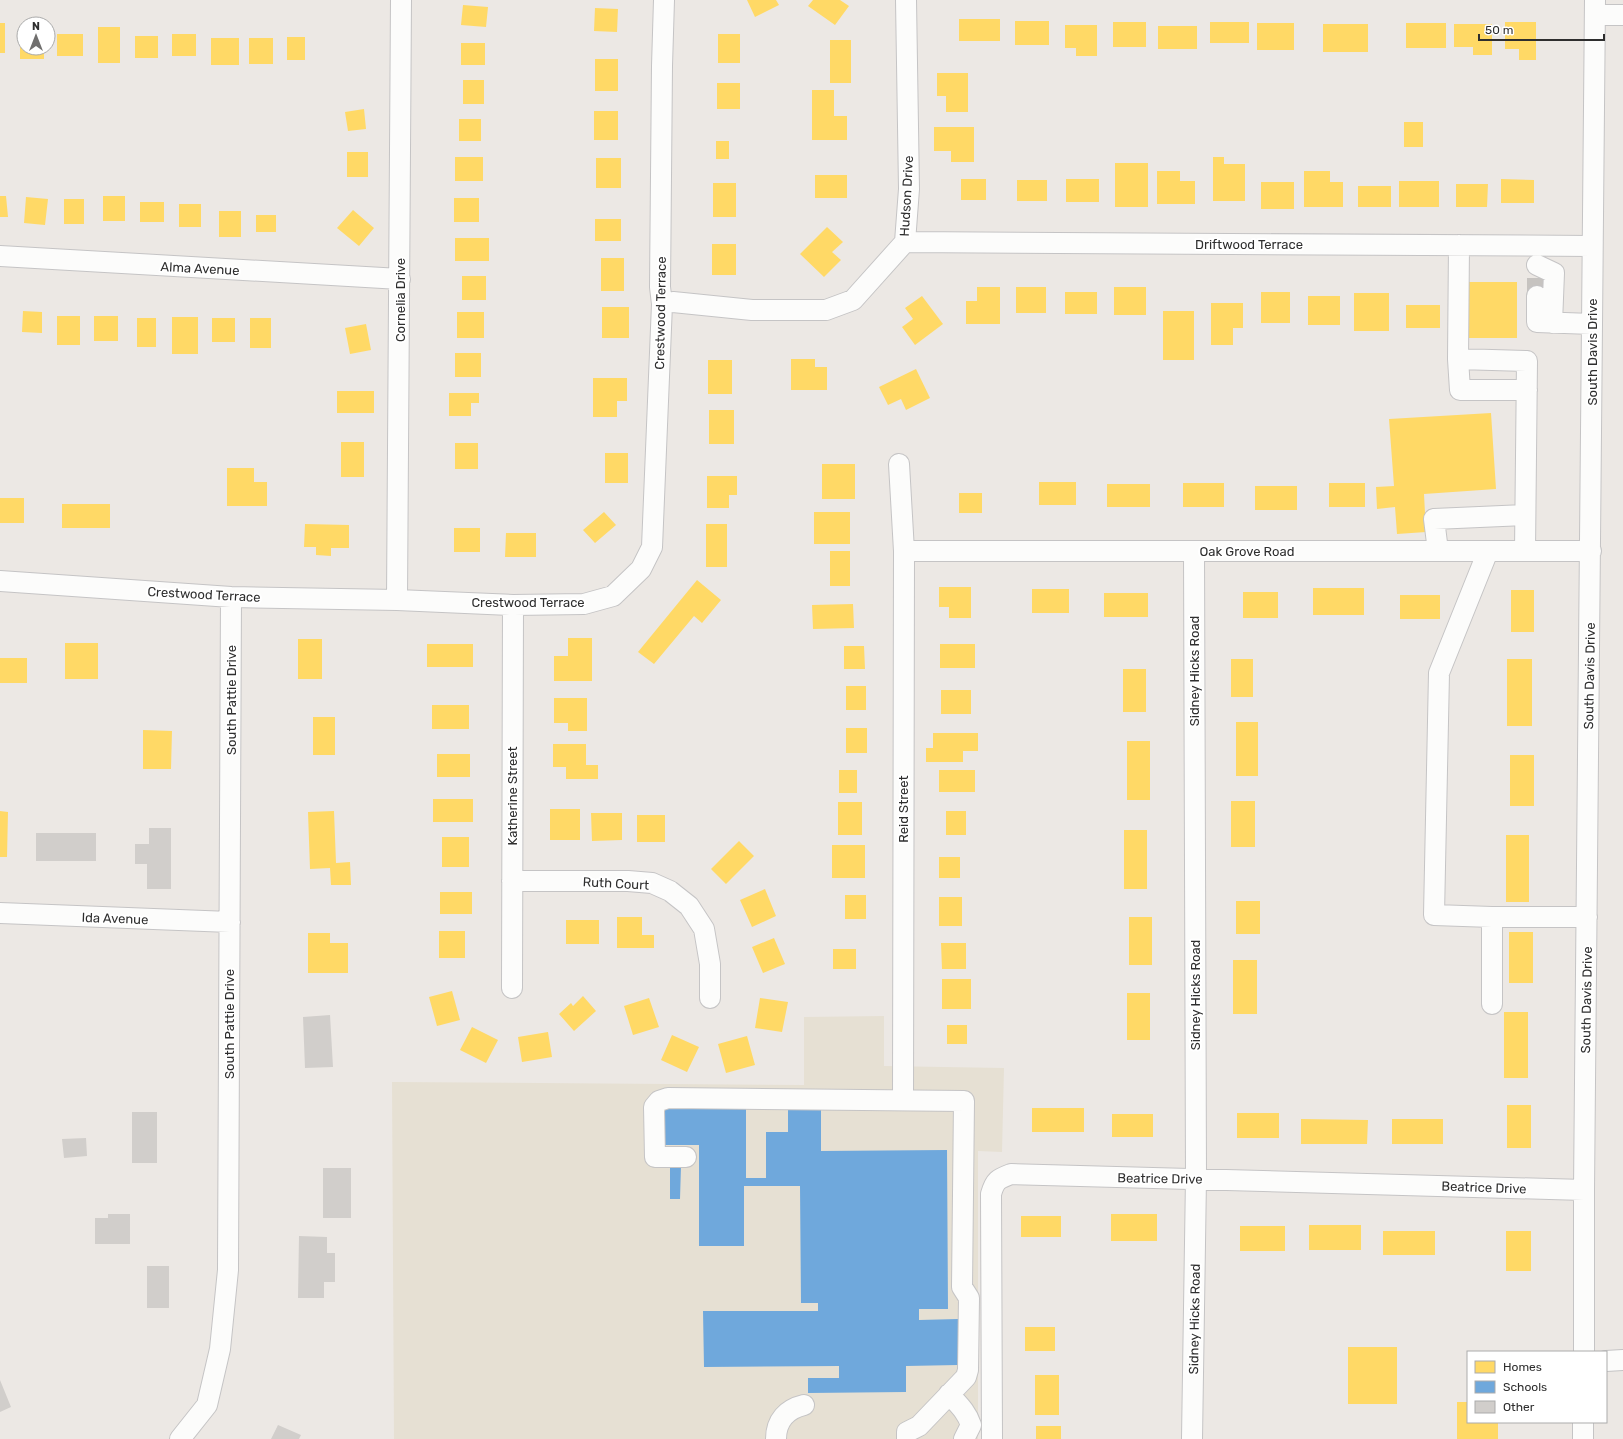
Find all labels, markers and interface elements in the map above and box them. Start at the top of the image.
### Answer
north arrow [16,16,56,56]
scale bar [1479,16,1604,42]
text: N [32,20,40,33]
text: 50 m [1485,23,1513,37]
street label: Hudson Drive [897,155,916,237]
street label: Driftwood Terrace [1195,237,1303,252]
street label: Crestwood Terrace [652,256,669,370]
street label: Cornelia Drive [393,258,408,342]
street label: Alma Avenue [160,259,240,278]
street label: South Davis Drive [1585,298,1600,406]
street label: Oak Grove Road [1200,544,1294,559]
street label: Crestwood Terrace [147,584,261,605]
street label: Crestwood Terrace [471,595,585,610]
street label: Sidney Hicks Road [1187,616,1202,726]
street label: South Davis Drive [1581,622,1598,730]
street label: South Pattie Drive [224,645,239,755]
street label: Katherine Street [505,746,520,846]
street label: Reid Street [896,775,911,843]
street label: Ruth Court [582,874,650,893]
street label: Ida Avenue [81,910,149,927]
street label: Sidney Hicks Road [1188,940,1203,1050]
street label: South Davis Drive [1578,946,1595,1054]
street label: South Pattie Drive [222,969,237,1079]
street label: Beatrice Drive [1117,1170,1203,1187]
street label: Beatrice Drive [1441,1179,1527,1196]
street label: Sidney Hicks Road [1186,1264,1203,1374]
legend [1467,1351,1607,1423]
text: Homes [1503,1360,1542,1374]
text: Schools [1503,1380,1547,1394]
text: Other [1503,1400,1535,1414]

